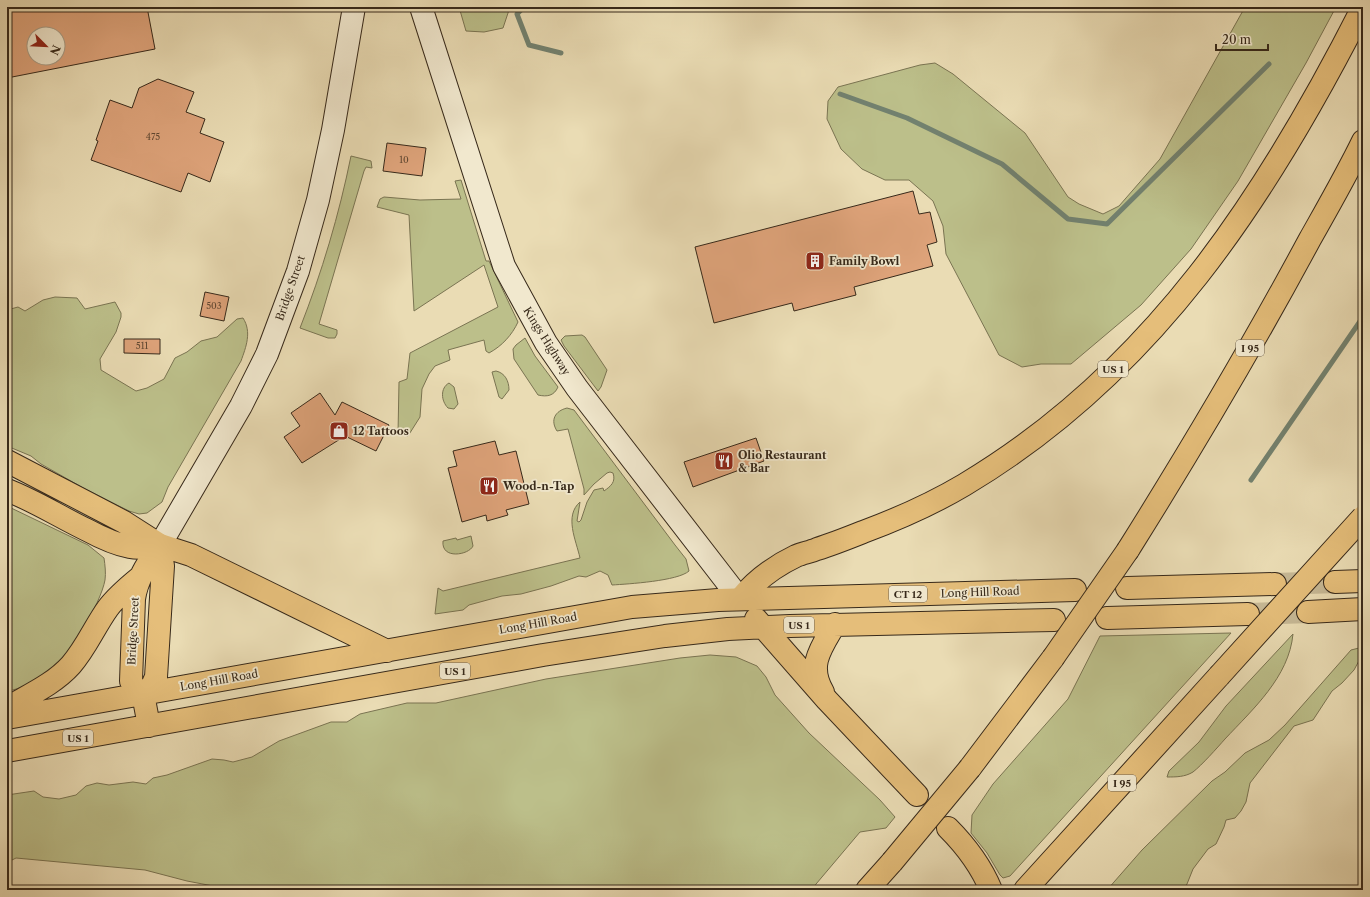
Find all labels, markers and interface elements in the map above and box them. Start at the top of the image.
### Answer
north arrow [26,26,66,66]
scale bar [1216,26,1268,52]
text: 20 m [1222,32,1251,47]
text: N [47,43,63,58]
house number: 475 [146,131,160,142]
house number: 10 [399,154,409,165]
building icon: Family Bowl [804,250,826,272]
street label: Bridge Street [272,253,308,323]
place label: Family Bowl [829,254,900,268]
house number: 503 [206,300,222,311]
street label: Kings Highway [520,304,574,378]
house number: 511 [136,340,148,351]
road number: I 95 [1236,340,1264,356]
road number: US 1 [1098,361,1128,377]
shop icon: 12 Tattoos [328,420,350,442]
place label: 12 Tattoos [353,424,409,438]
place label: Olio Restaurant & Bar [738,448,827,475]
restaurant icon: Olio Restaurant & Bar [713,450,735,472]
restaurant icon: Wood-n-Tap [478,475,500,497]
place label: Wood-n-Tap [502,479,574,493]
street label: Long Hill Road [940,584,1020,600]
road number: CT 12 [889,586,927,602]
street label: Bridge Street [124,596,142,665]
street label: Long Hill Road [498,609,578,637]
road number: US 1 [784,617,814,633]
road number: US 1 [440,663,470,679]
street label: Long Hill Road [179,666,259,694]
road number: US 1 [63,730,93,746]
road number: I 95 [1108,775,1136,791]

